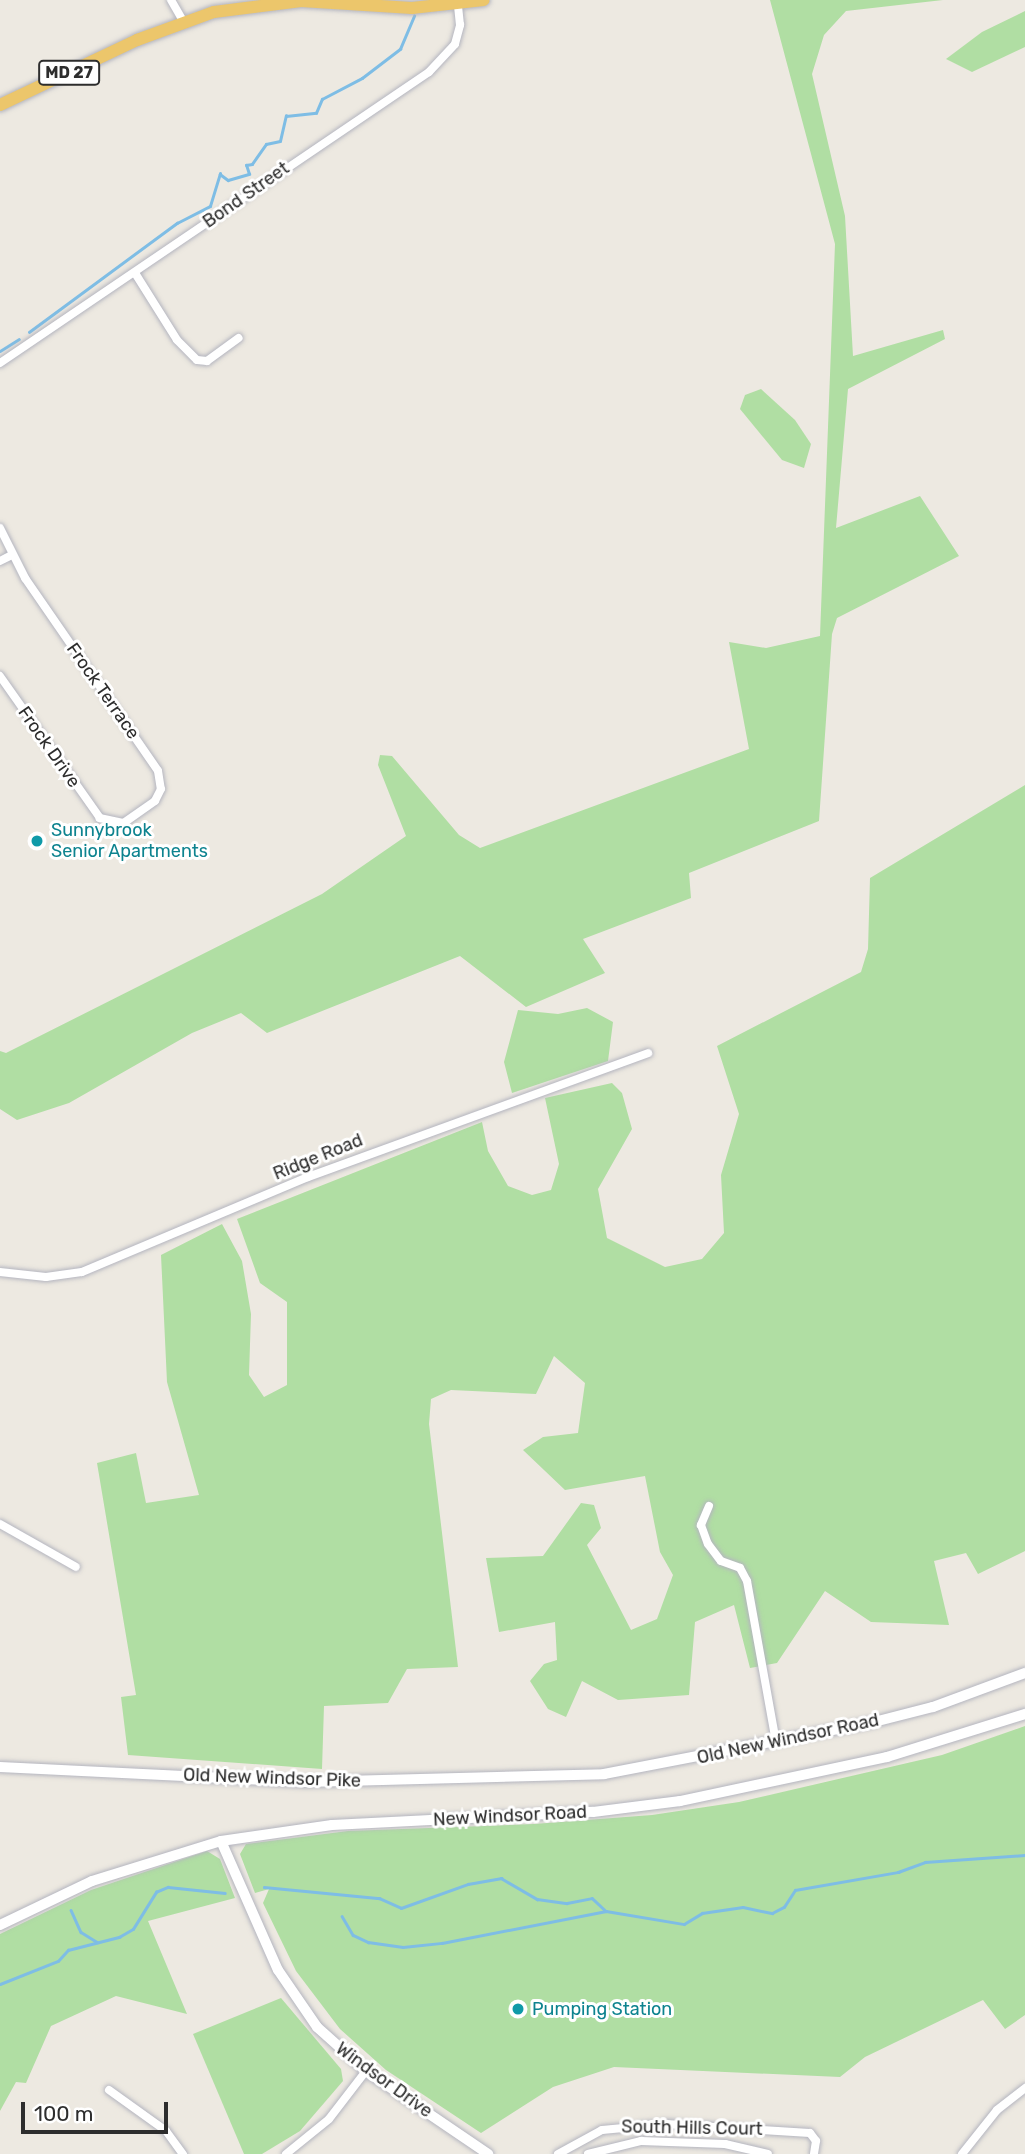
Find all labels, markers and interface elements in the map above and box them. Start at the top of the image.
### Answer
road number: MD 27 [38,60,100,86]
street label: Bond Street [199,157,293,233]
street label: Frock Terrace [62,638,144,744]
street label: Frock Drive [13,702,85,792]
place label: Sunnybrook Senior Apartments [51,820,209,862]
marker: Sunnybrook Senior Apartments [29,833,45,849]
street label: Ridge Road [270,1129,366,1185]
street label: Old New Windsor Road [694,1709,882,1769]
street label: Old New Windsor Pike [182,1764,362,1792]
street label: New Windsor Road [432,1801,588,1831]
place label: Pumping Station [532,1998,672,2020]
marker: Pumping Station [510,2001,526,2017]
street label: Windsor Drive [331,2038,437,2122]
scale bar [24,2088,172,2132]
text: 100 m [34,2101,93,2126]
street label: South Hills Court [621,2116,763,2140]

